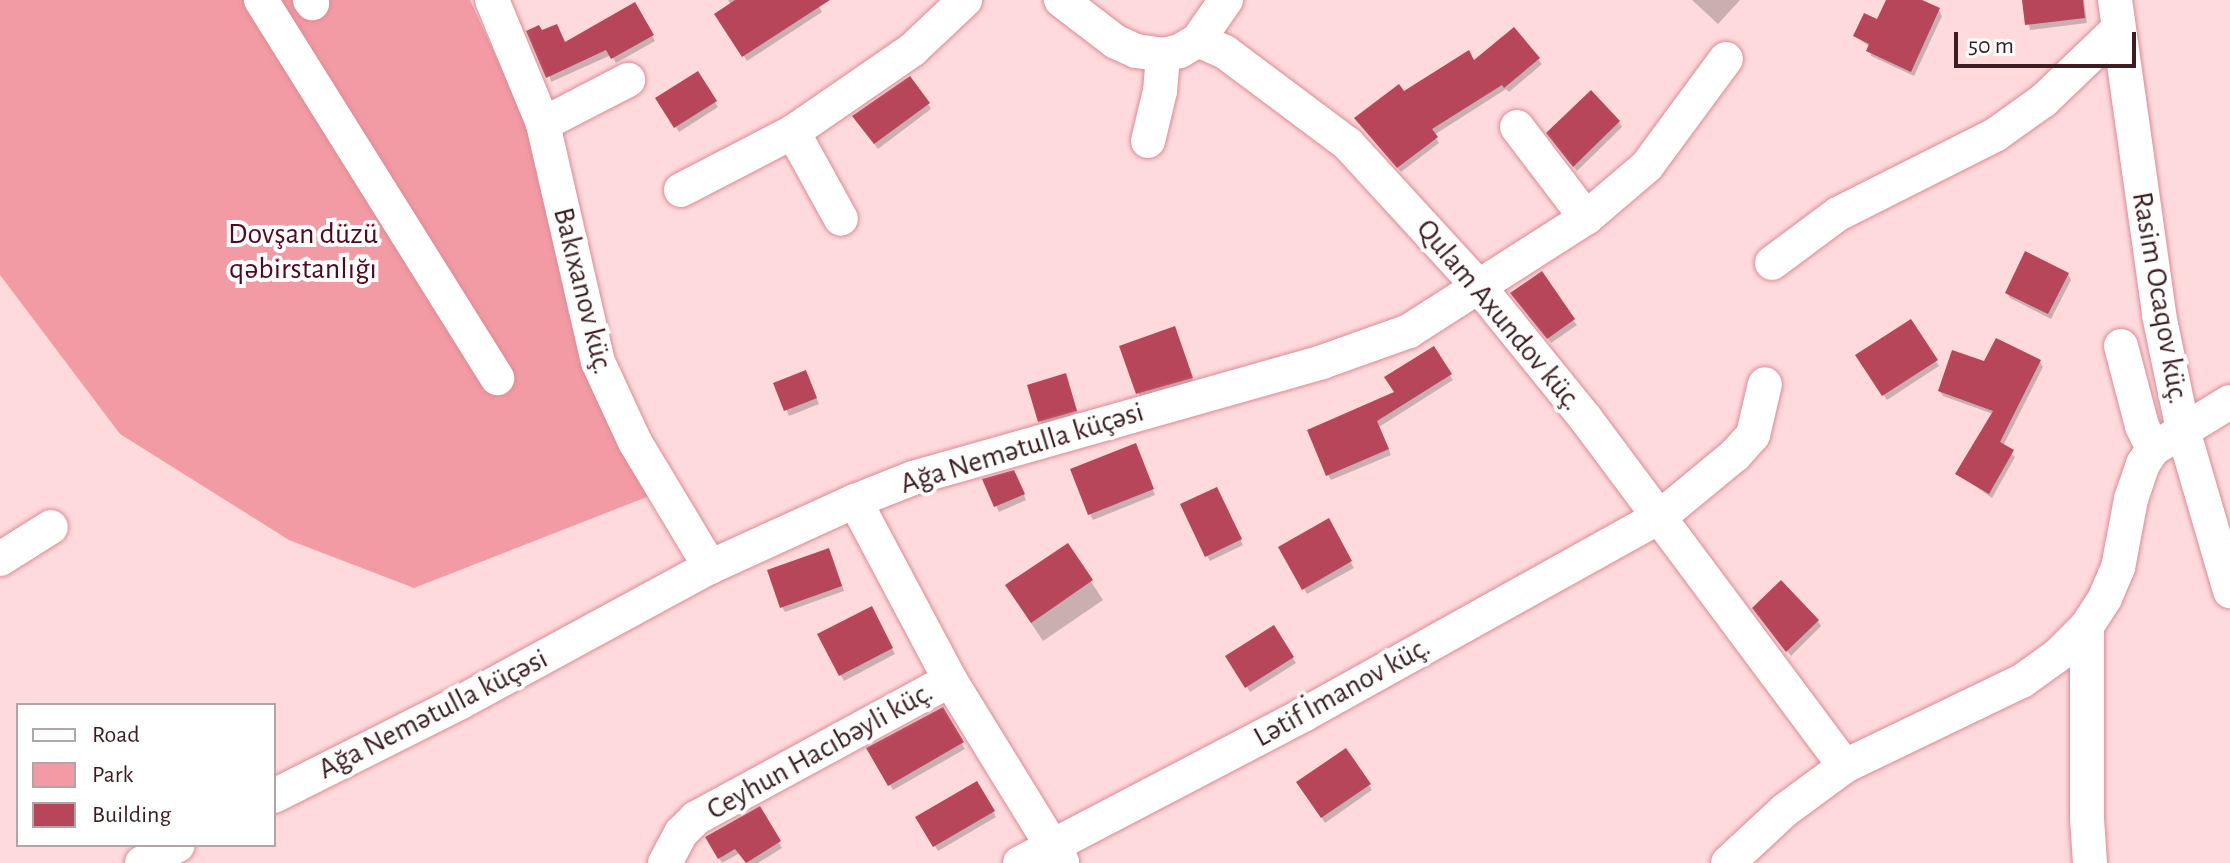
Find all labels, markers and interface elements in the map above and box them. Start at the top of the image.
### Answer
scale bar [1958,16,2140,66]
text: 50 m [1968,34,2014,58]
street label: Rasim Ocaqov küç. [2124,189,2196,407]
street label: Bakıxanov küç. [545,204,621,378]
street label: Qulam Axundov küç. [1408,212,1590,418]
park label: Dovşan düzü qəbirstanlığı [228,216,378,286]
street label: Ağa Nemətulla küçəsi [896,394,1148,502]
street label: Lətif İmanov küç. [1247,629,1437,755]
street label: Ağa Nemətulla küçəsi [312,641,554,787]
street label: Ceyhun Hacıbəyli küç. [701,674,939,828]
legend [16,703,276,847]
text: Road [92,723,140,747]
text: Park [92,763,133,787]
text: Building [92,803,171,827]

